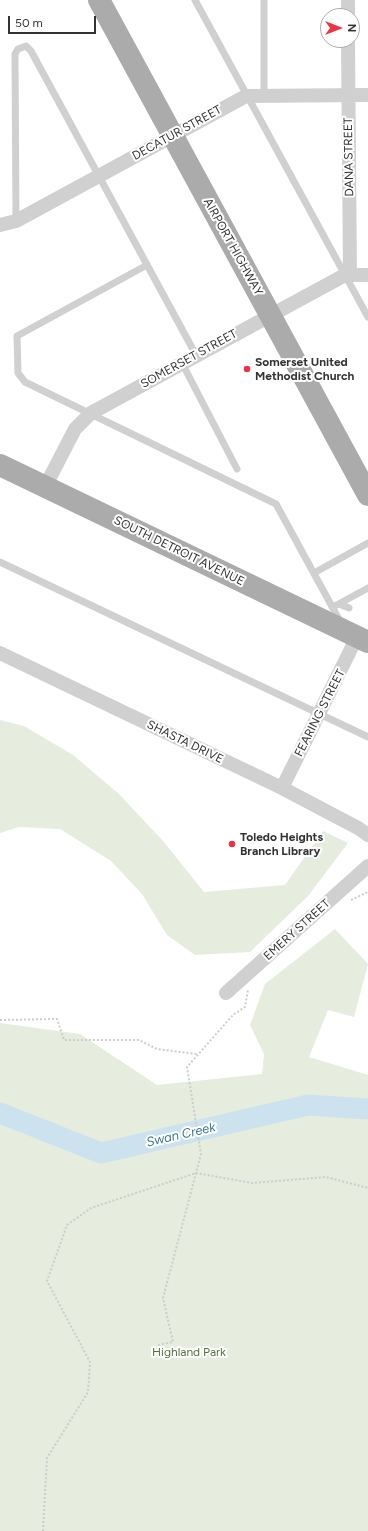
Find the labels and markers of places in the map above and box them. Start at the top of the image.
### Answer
place label: Somerset United Methodist Church [255,355,354,383]
marker: Somerset United Methodist Church [242,364,252,374]
place label: Toledo Heights Branch Library [240,830,323,858]
marker: Toledo Heights Branch Library [227,839,237,849]

